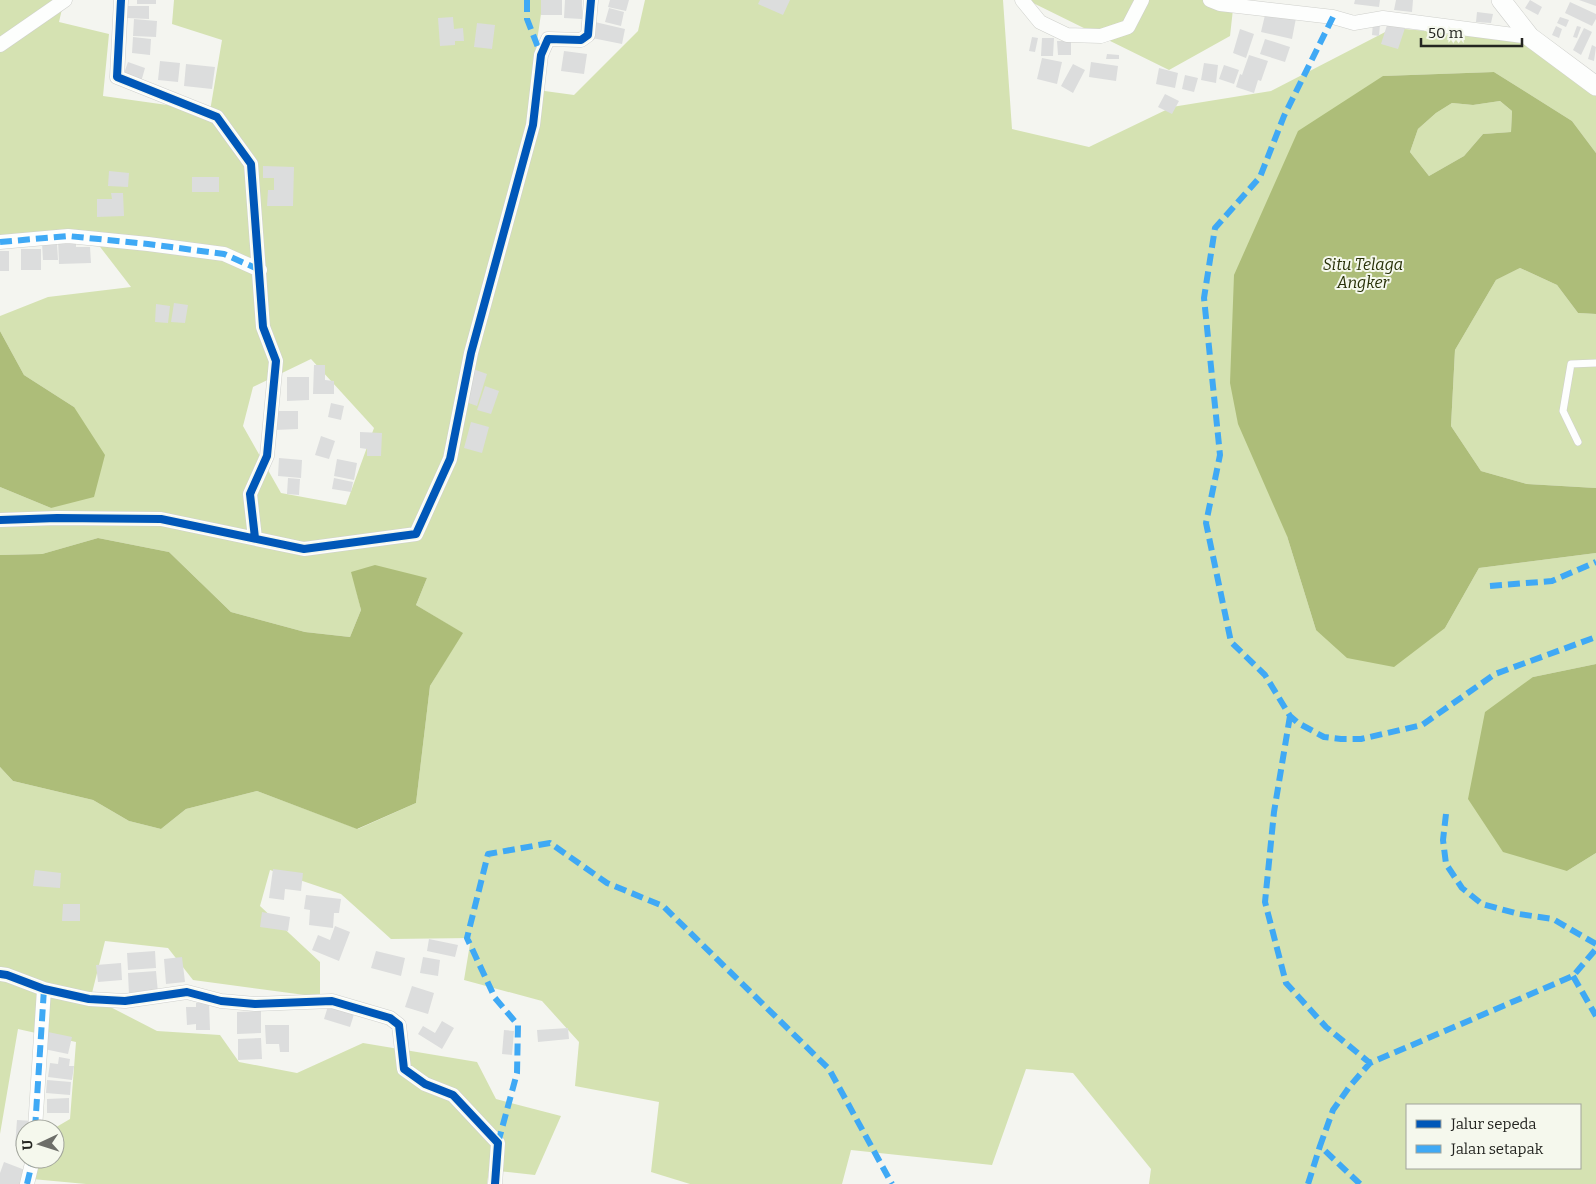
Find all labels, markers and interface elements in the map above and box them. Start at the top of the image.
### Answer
scale bar [1421,15,1522,47]
text: 50 m [1428,24,1464,42]
water label: Situ Telaga Angker [1323,255,1403,292]
legend [1406,1104,1581,1169]
text: Jalur sepeda [1450,1115,1537,1133]
north arrow [15,1119,65,1169]
text: U [19,1138,36,1151]
text: Jalan setapak [1450,1140,1544,1158]

